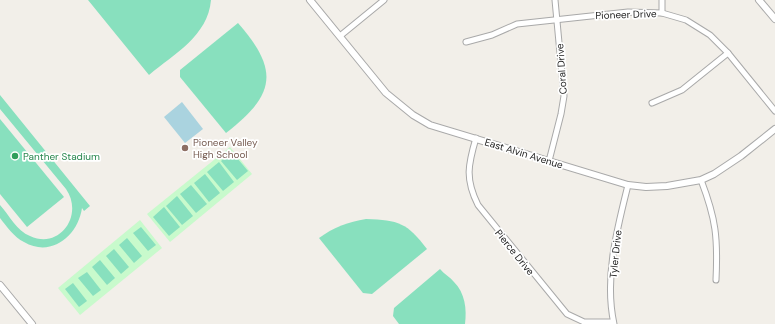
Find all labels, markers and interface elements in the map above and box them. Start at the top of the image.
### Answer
street label: Pioneer Drive [595,7,657,22]
street label: Coral Drive [553,43,570,95]
street label: East Alvin Avenue [483,135,565,172]
place label: Pioneer Valley High School [193,136,258,161]
marker: Pioneer Valley High School [180,143,190,153]
place label: Panther Stadium [23,150,100,163]
marker: Panther Stadium [10,151,20,161]
street label: Pierce Drive [492,227,537,278]
street label: Tyler Drive [606,229,625,279]

